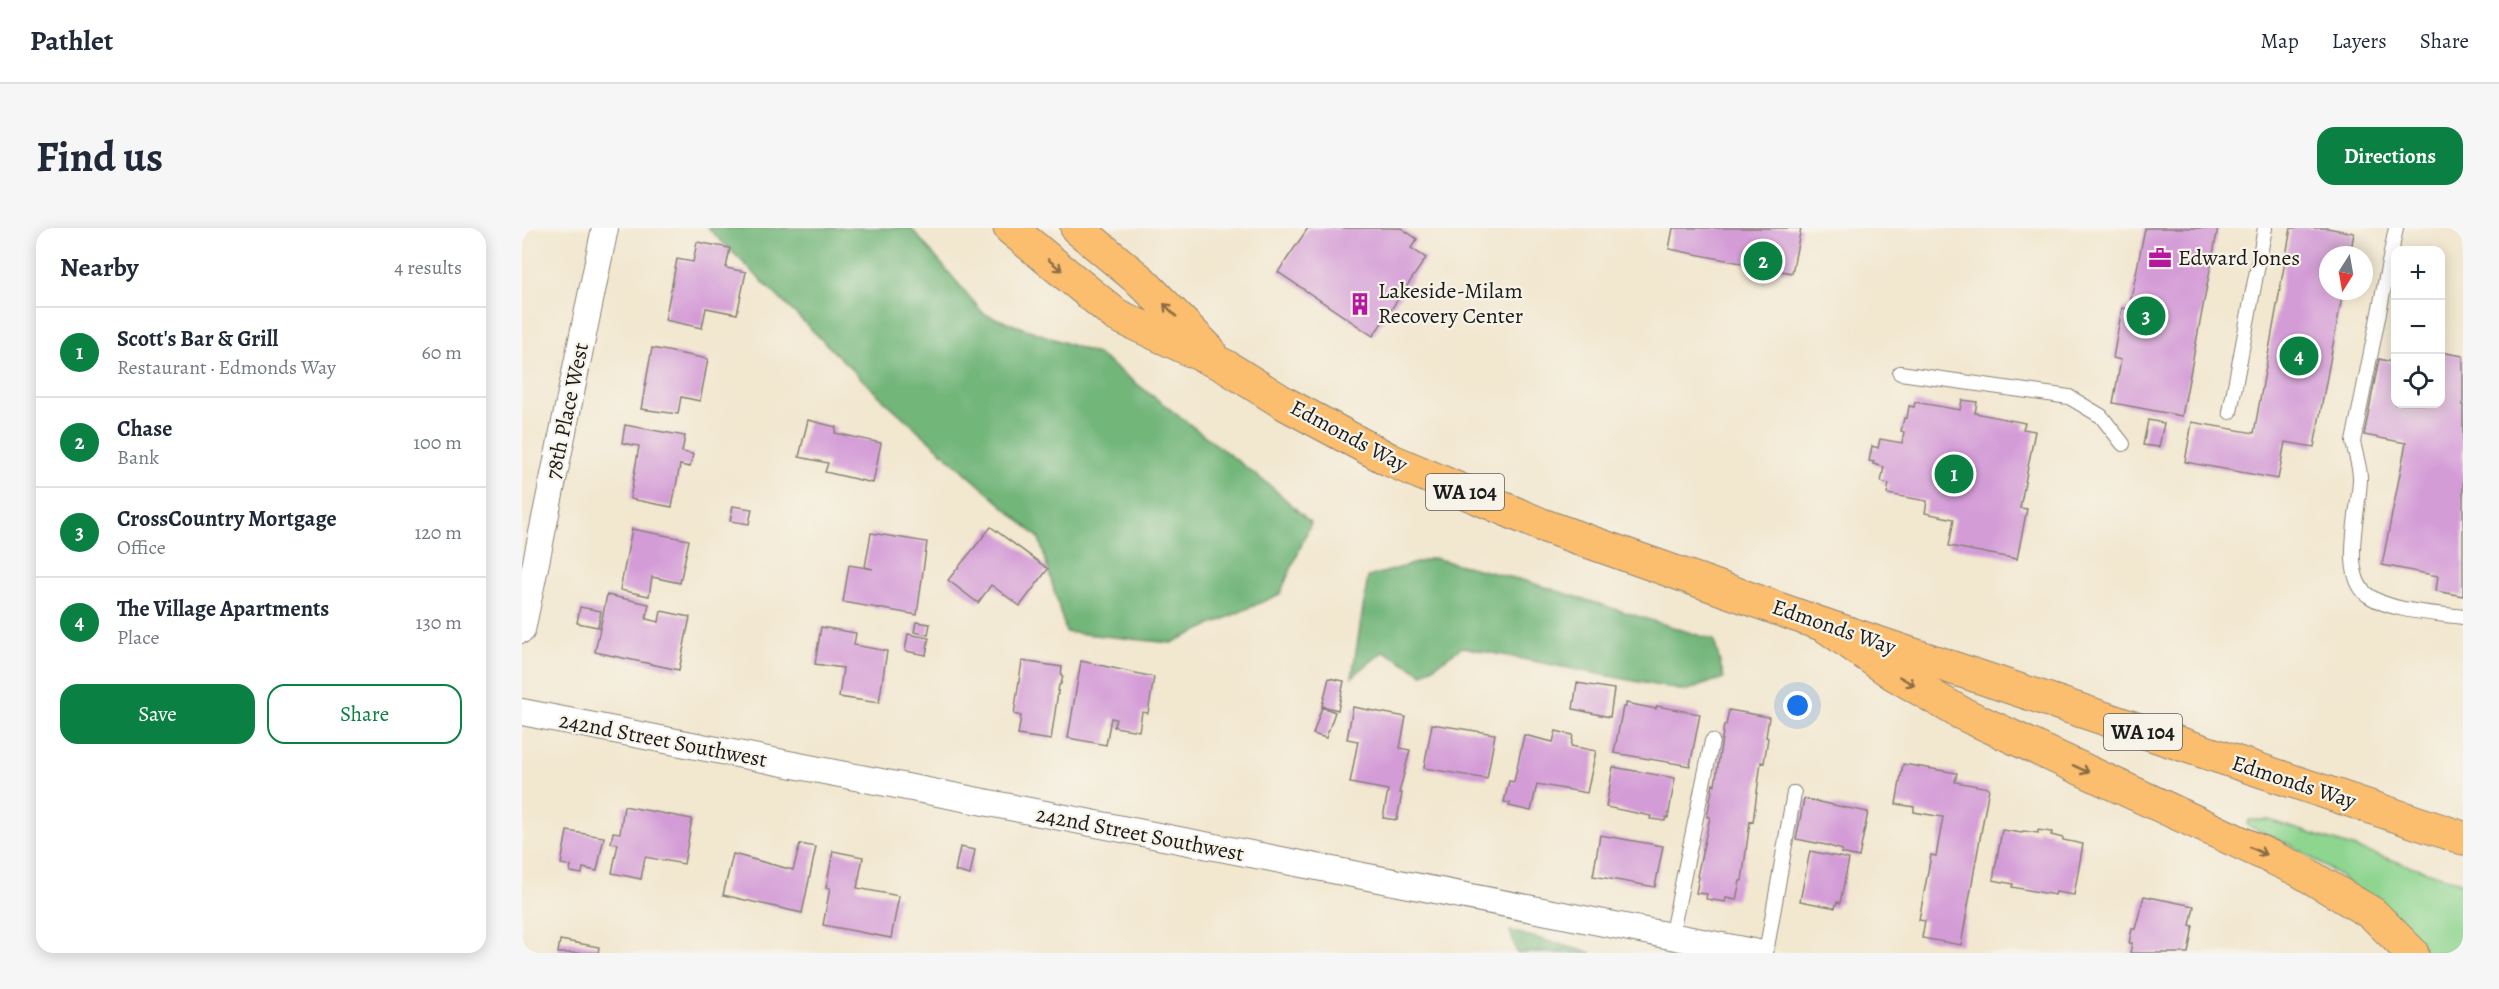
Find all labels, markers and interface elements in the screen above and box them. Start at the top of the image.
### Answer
text: Pathlet [30,22,113,60]
text: Map [2260,27,2299,55]
text: Layers [2332,27,2387,55]
text: Share [2420,27,2469,55]
button: Directions [2317,127,2463,185]
text: Find us [36,128,163,185]
pin: 2 [1744,238,1782,284]
place label: Edward Jones [2178,243,2300,273]
office icon: Edward Jones [2147,245,2173,271]
north arrow [2319,246,2373,300]
map controls [2391,246,2445,408]
button: + [2391,246,2445,300]
text: Nearby [60,250,139,285]
text: 4 results [394,254,462,281]
one-way arrow [1047,258,1062,272]
place label: Lakeside-Milam Recovery Center [1378,276,1523,331]
building icon: Lakeside-Milam Recovery Center [1347,291,1373,317]
pin: 3 [2126,294,2166,338]
button: − [2391,300,2445,354]
one-way arrow [1162,302,1177,317]
text: Scott's Bar & Grill [117,324,278,354]
pin: 4 [2280,334,2318,378]
text: 1 [76,339,83,366]
text: 60 m [422,339,462,366]
street label: 78th Place West [538,340,596,482]
text: Restaurant · Edmonds Way [117,354,336,381]
button: locate [2391,354,2445,408]
street label: Edmonds Way [1285,392,1413,480]
text: Chase [117,414,172,444]
text: 2 [75,429,84,456]
text: 100 m [413,429,462,456]
text: Bank [117,444,159,471]
pin: 1 [1934,452,1974,496]
road number: WA 104 [1426,474,1504,510]
text: CrossCountry Mortgage [117,504,337,534]
text: 3 [75,519,84,546]
text: 120 m [414,519,462,546]
text: Office [117,534,166,561]
street label: Edmonds Way [1768,592,1900,662]
text: The Village Apartments [117,594,329,624]
text: 4 [75,609,84,636]
text: 130 m [416,609,462,636]
text: Place [117,624,159,651]
one-way arrow [1898,676,1915,688]
button: Save [60,684,255,744]
button: Share [267,684,462,744]
your location [1783,691,1812,720]
street label: 242nd Street Southwest [556,705,770,775]
road number: WA 104 [2104,714,2182,750]
street label: Edmonds Way [2228,748,2360,816]
one-way arrow [2071,764,2089,776]
street label: 242nd Street Southwest [1033,799,1247,869]
one-way arrow [2248,846,2266,857]

